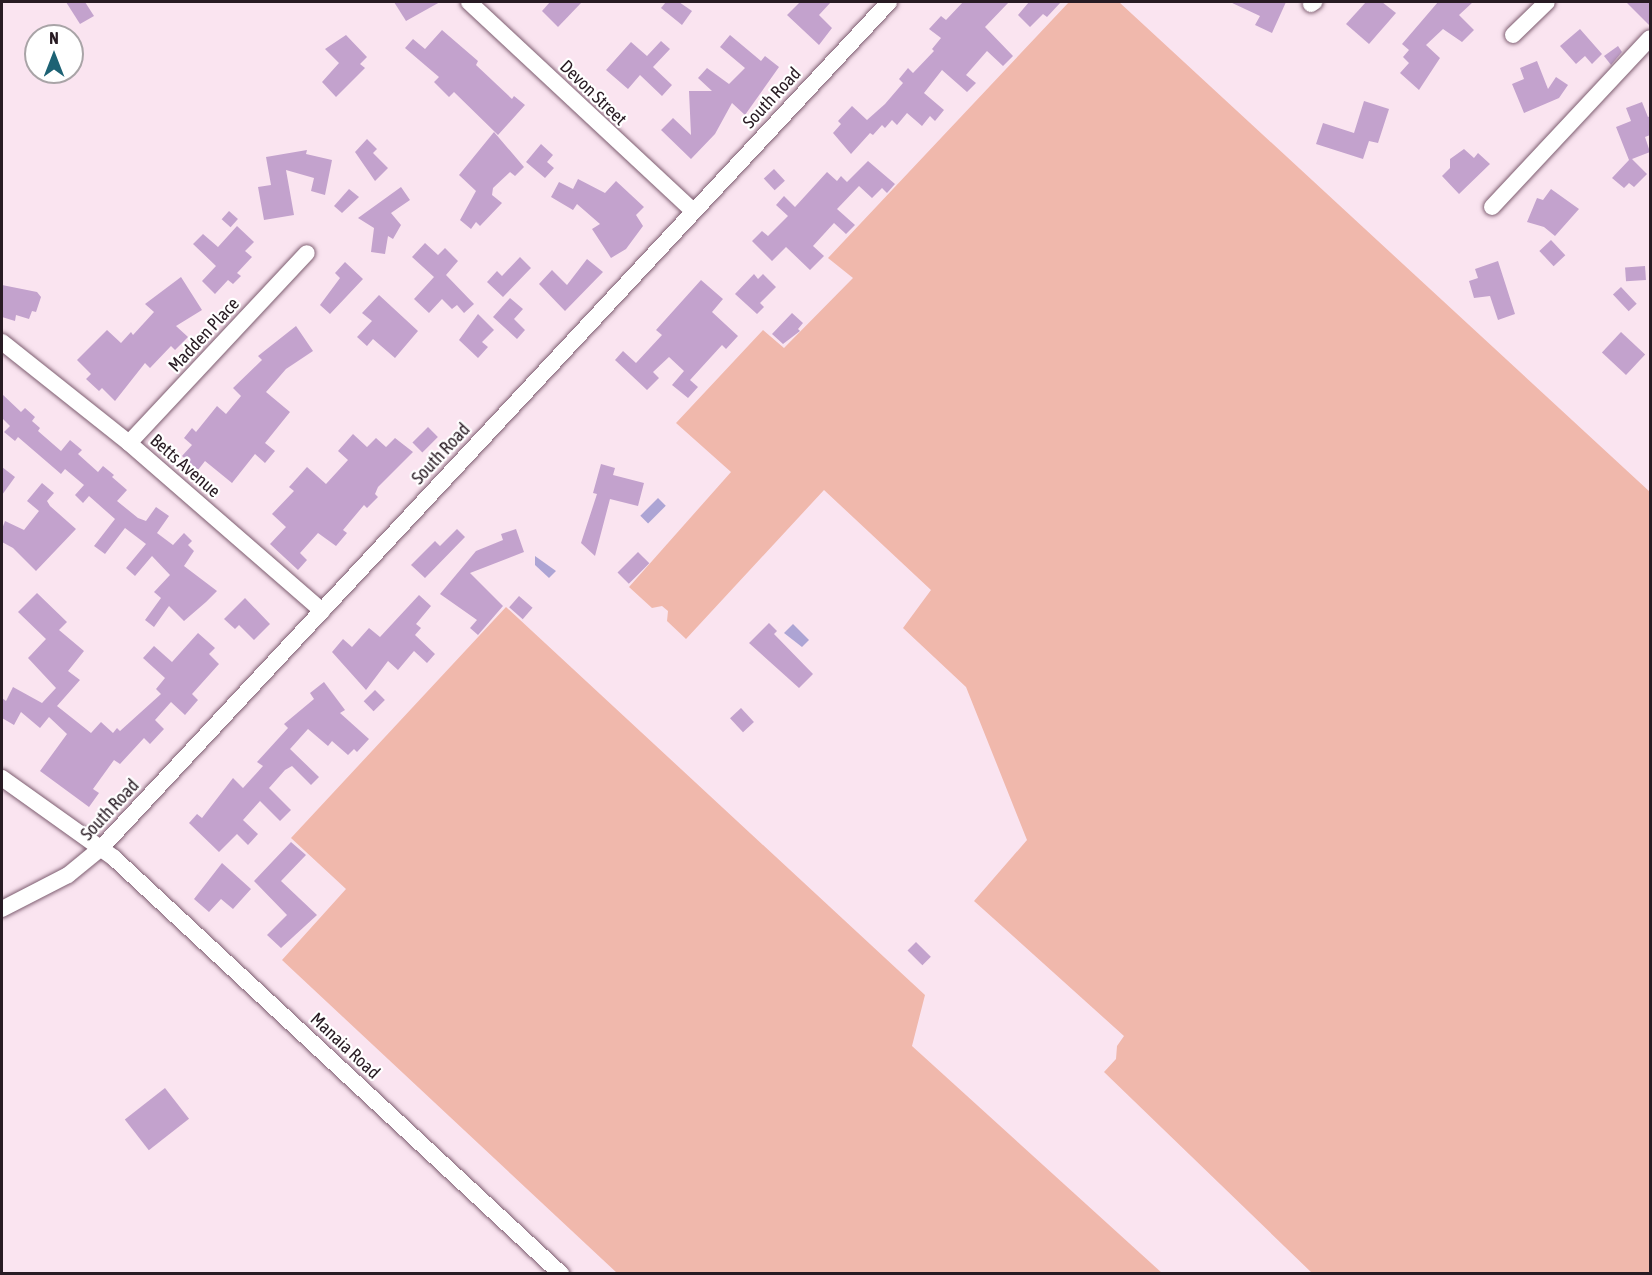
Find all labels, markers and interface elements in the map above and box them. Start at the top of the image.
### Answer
north arrow [24,24,84,84]
text: N [49,29,59,47]
street label: Devon Street [555,56,631,130]
street label: South Road [738,63,806,133]
street label: Madden Place [164,293,244,377]
street label: South Road [407,419,475,489]
street label: Betts Avenue [146,430,224,502]
street label: South Road [76,775,144,845]
street label: Manaia Road [306,1008,384,1084]

